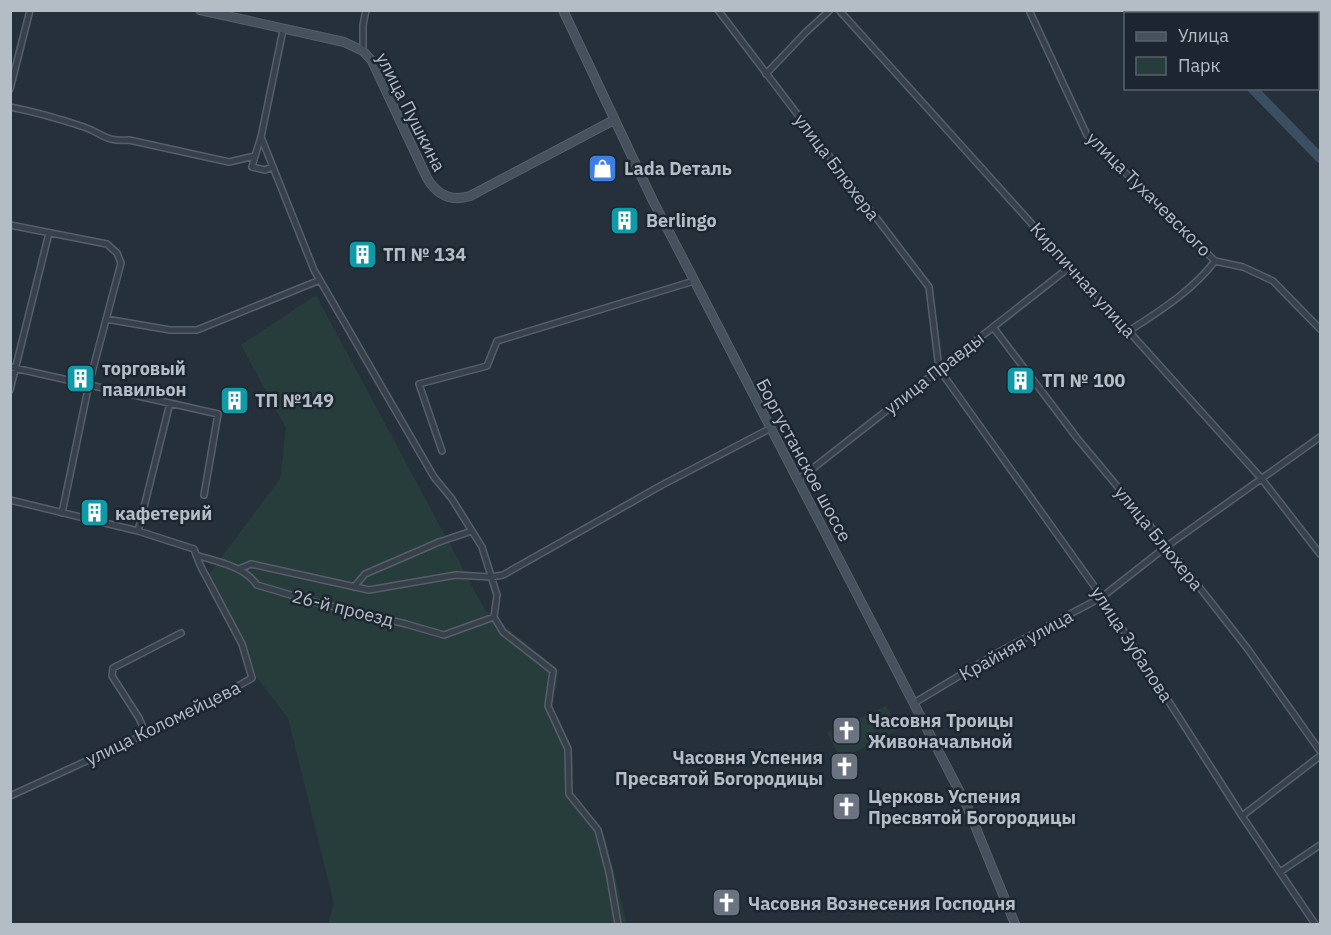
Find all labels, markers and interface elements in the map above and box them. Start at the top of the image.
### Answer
legend [1124,12,1319,90]
text: Улица [1178,24,1229,47]
street label: улица Пушкина [371,49,451,176]
text: Парк [1178,54,1221,77]
street label: улица Блюхера [789,109,885,225]
street label: улица Тухачевского [1082,127,1216,261]
shop icon: Lada Dеталь [587,152,619,184]
place label: Lada Dеталь [624,157,732,180]
building icon: Berlingo [609,204,641,236]
place label: Berlingo [646,209,717,232]
street label: Кирпичная улица [1025,218,1141,343]
building icon: ТП № 134 [346,238,378,270]
place label: ТП № 134 [383,243,466,266]
street label: улица Правды [879,327,989,419]
place label: торговый павильон [102,357,187,401]
building icon: торговый павильон [65,362,97,394]
building icon: ТП № 100 [1005,364,1037,396]
place label: ТП № 100 [1042,369,1125,392]
street label: Боргустанское шоссе [751,375,857,546]
building icon: ТП №149 [218,384,250,416]
place label: ТП №149 [255,389,334,412]
street label: улица Блюхера [1110,481,1209,595]
building icon: кафетерий [78,497,110,529]
place label: кафетерий [115,502,212,525]
street label: улица Зубалова [1086,582,1178,707]
street label: 26-й проезд [290,584,397,632]
street label: Крайняя улица [955,604,1077,686]
street label: улица Коломейцева [82,675,244,770]
place label: Часовня Троицы Живоначальной [868,709,1014,753]
church icon: Часовня Троицы Живоначальной [831,714,863,746]
place label: Часовня Успения Пресвятой Богородицы [615,746,823,790]
church icon: Часовня Успения Пресвятой Богородицы [828,751,860,783]
place label: Церковь Успения Пресвятой Богородицы [868,785,1076,829]
church icon: Церковь Успения Пресвятой Богородицы [831,790,863,822]
church icon: Часовня Вознесения Господня [711,887,743,919]
place label: Часовня Вознесения Господня [748,892,1016,915]

